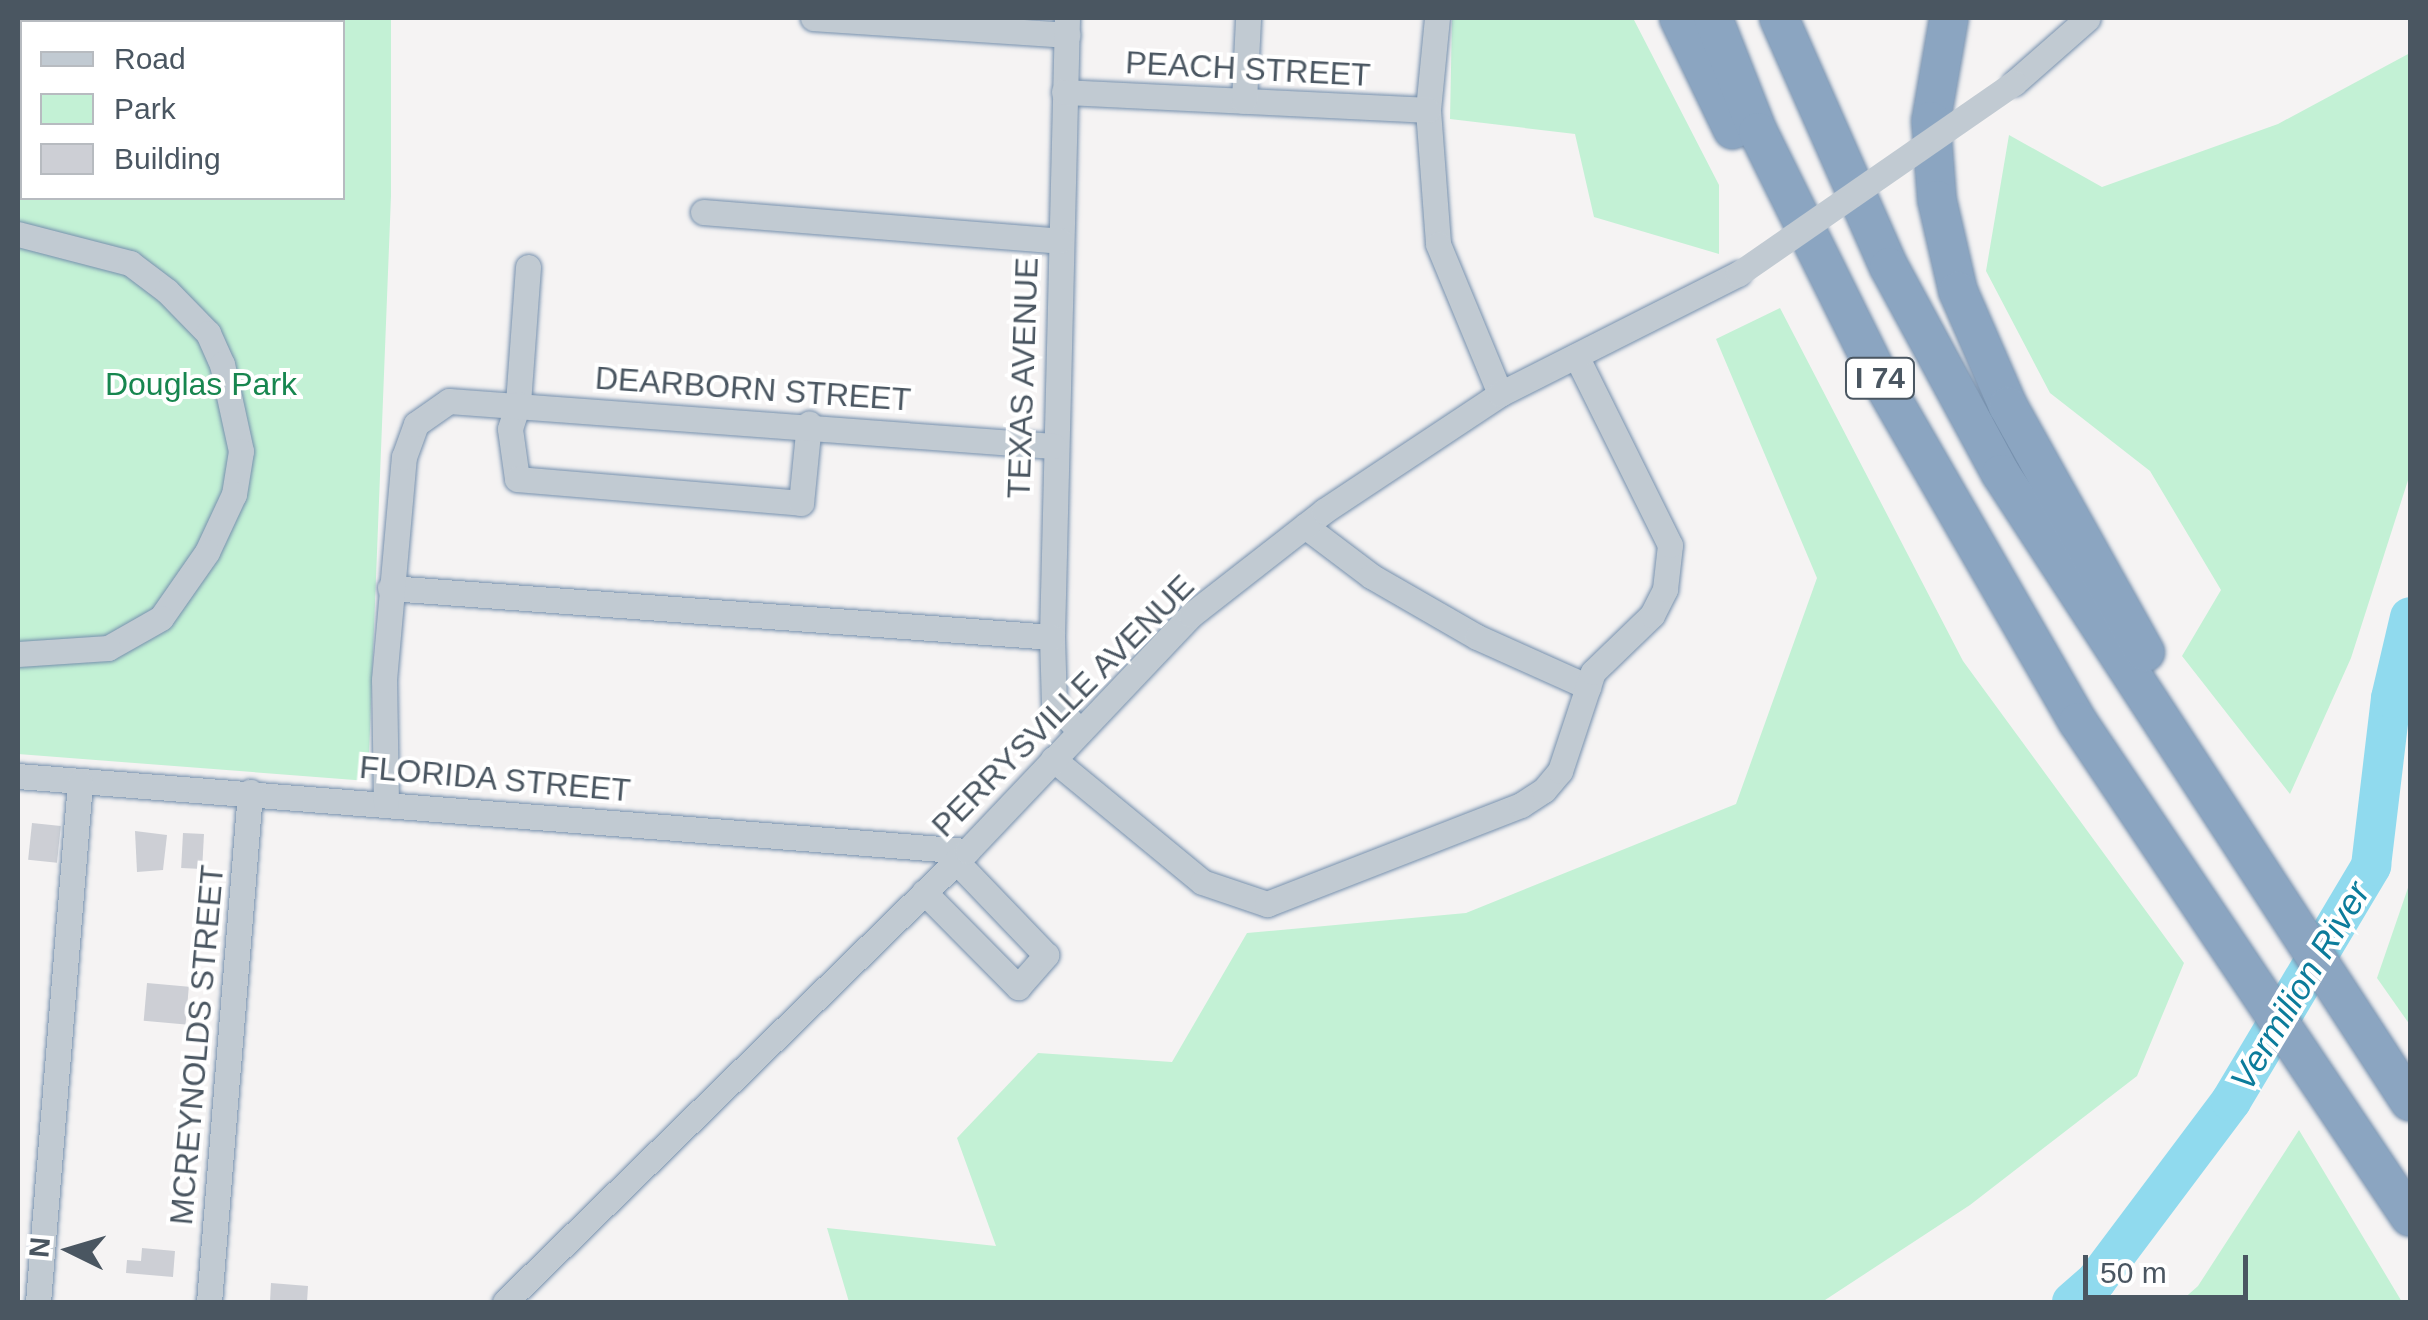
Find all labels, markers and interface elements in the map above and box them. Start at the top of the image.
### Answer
legend [20,20,345,200]
text: Road [114,42,186,75]
street label: PEACH STREET [1124,43,1372,95]
text: Park [114,92,176,125]
text: Building [114,142,221,175]
street label: TEXAS AVENUE [1000,256,1046,500]
road number: I 74 [1842,353,1918,403]
street label: DEARBORN STREET [594,359,912,419]
park label: Douglas Park [105,365,297,403]
street label: PERRYSVILLE AVENUE [923,566,1203,846]
street label: FLORIDA STREET [357,748,633,810]
street label: MCREYNOLDS STREET [162,864,232,1226]
water label: Vermilion River [2221,874,2379,1098]
north arrow [20,1200,120,1300]
scale bar [2088,1235,2253,1297]
text: N [23,1236,56,1259]
text: 50 m [2100,1256,2167,1289]

